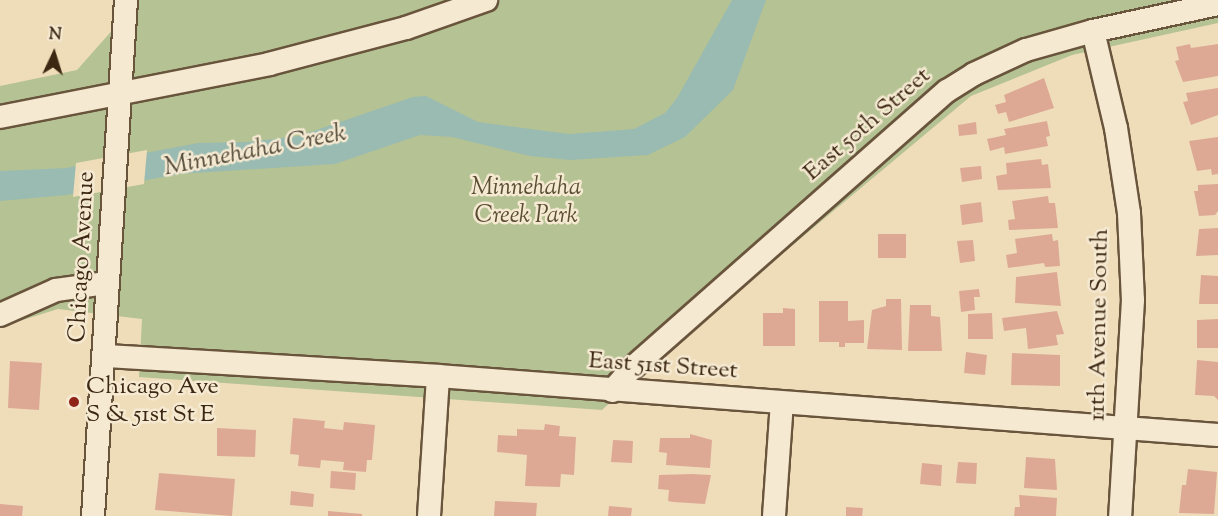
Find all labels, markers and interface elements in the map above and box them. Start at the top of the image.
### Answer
north arrow [24,24,84,84]
text: N [48,24,62,47]
street label: East 50th Street [799,62,937,188]
water label: Minnehaha Creek [161,118,349,184]
street label: Chicago Avenue [64,170,102,344]
park label: Minnehaha Creek Park [471,175,581,231]
street label: 11th Avenue South [1084,228,1116,422]
street label: East 51st Street [587,347,739,387]
place label: Chicago Ave S & 51st St E [86,374,219,430]
marker: Chicago Ave S & 51st St E [67,395,81,409]

